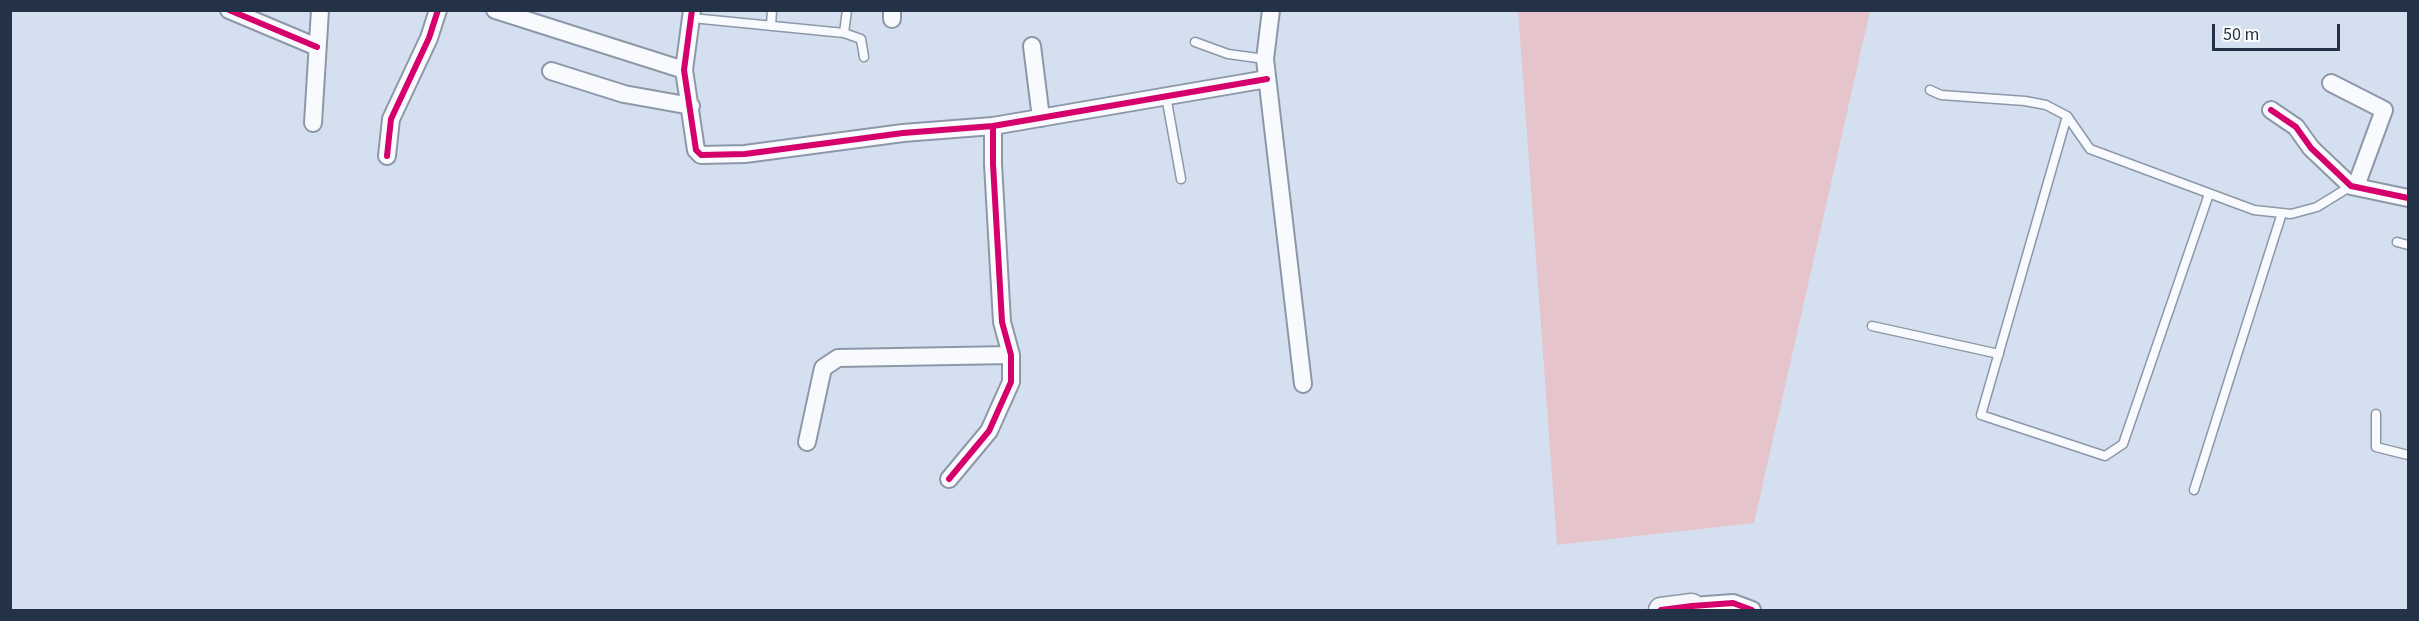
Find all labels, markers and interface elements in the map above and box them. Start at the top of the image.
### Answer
scale bar [2215,12,2342,50]
text: 50 m [2223,22,2259,47]

